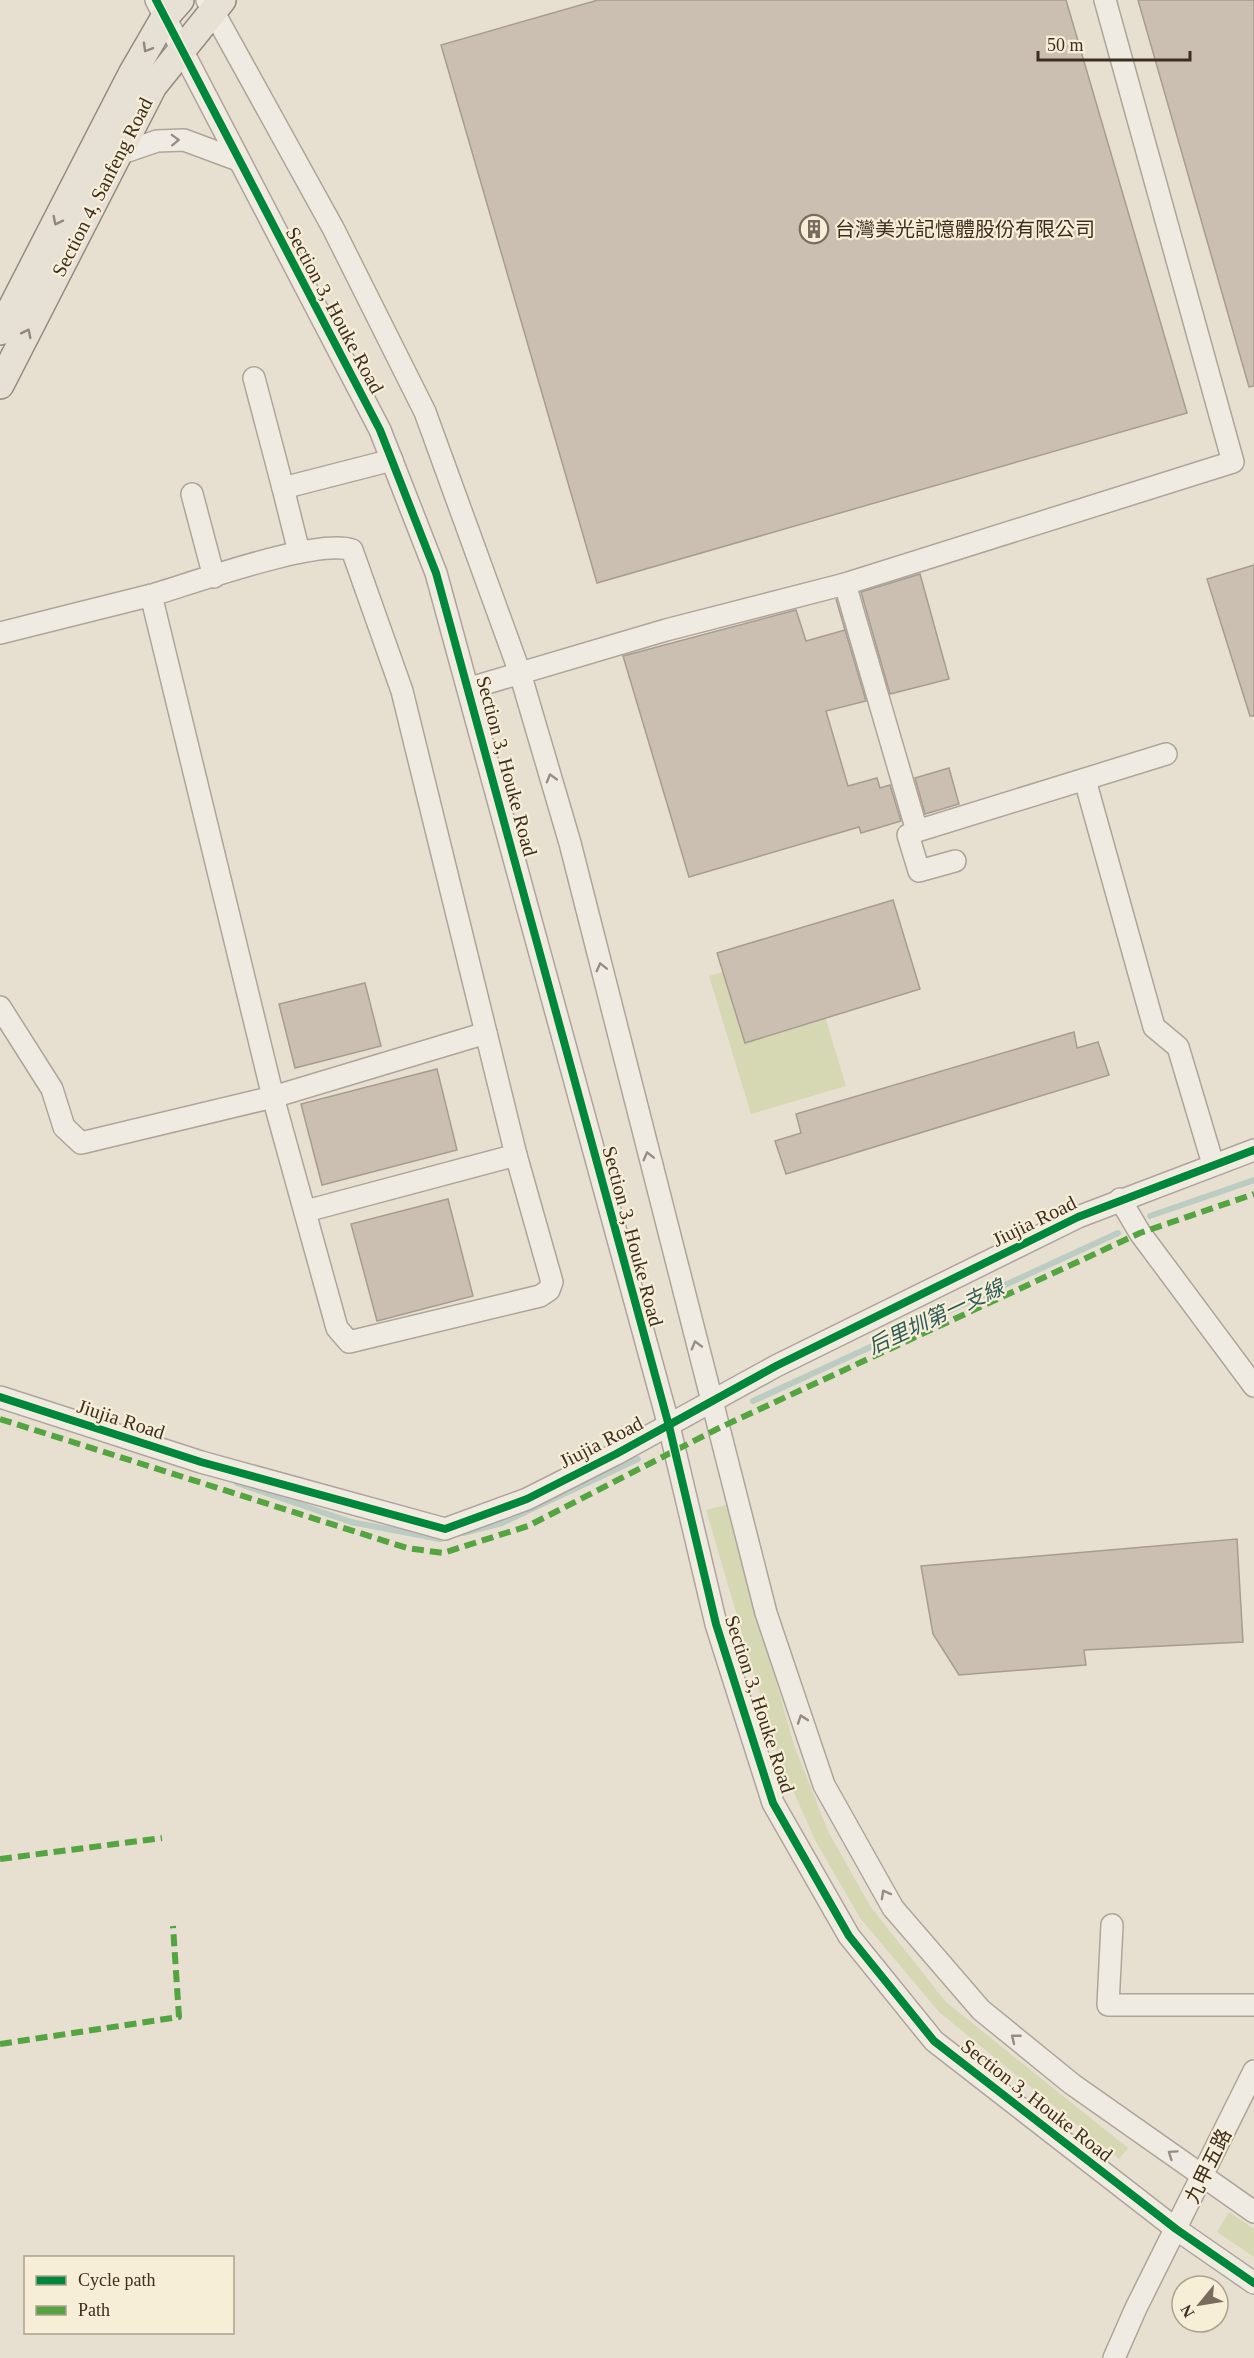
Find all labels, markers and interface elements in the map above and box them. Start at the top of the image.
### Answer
scale bar [1038,24,1190,62]
text: 50 m [1047,35,1084,55]
one-way arrow [143,42,155,52]
street label: Section 4, Sanfeng Road [47,94,158,281]
one-way arrow [171,134,180,147]
building icon: 台灣美光記憶體股份有限公司 [798,213,830,245]
one-way arrow [52,214,64,225]
place label: 台灣美光記憶體股份有限公司 [835,218,1095,240]
street label: Section 3, Houke Road [282,223,388,397]
one-way arrow [20,329,31,339]
street label: Section 3, Houke Road [472,674,542,858]
one-way arrow [546,773,558,784]
one-way arrow [595,962,608,972]
street label: Section 3, Houke Road [598,1144,668,1328]
one-way arrow [643,1151,656,1161]
street label: Jiujia Road [988,1191,1080,1252]
water label: 后里圳第一支線 [864,1274,1009,1359]
one-way arrow [691,1340,703,1351]
street label: Jiujia Road [74,1395,167,1444]
street label: Jiujia Road [556,1412,647,1473]
street label: Section 3, Houke Road [721,1612,799,1796]
one-way arrow [796,1714,809,1725]
one-way arrow [881,1890,892,1900]
street label: Section 3, Houke Road [957,2034,1117,2166]
one-way arrow [1011,2034,1022,2045]
street label: 九甲五路 [1181,2125,1235,2207]
one-way arrow [1168,2150,1179,2161]
legend [24,2256,234,2334]
text: Cycle path [78,2270,155,2290]
north arrow [1170,2274,1230,2334]
text: Path [78,2300,110,2320]
text: N [1177,2302,1198,2321]

